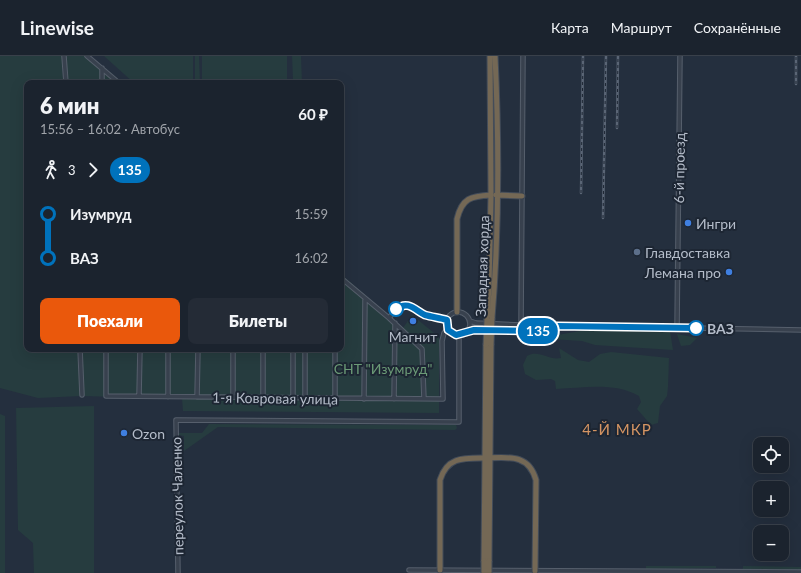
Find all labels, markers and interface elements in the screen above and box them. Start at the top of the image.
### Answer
text: Linewise [20,16,94,39]
text: Карта [551,19,589,36]
text: Маршрут [611,19,672,36]
text: Сохранённые [694,19,781,36]
text: 6 мин [40,92,99,119]
text: 60 ₽ [298,105,328,123]
text: 15:56 – 16:02 · Автобус [40,121,180,137]
street label: 6-й проезд [670,132,688,204]
icon: walk [40,159,62,181]
icon: forward [82,159,104,181]
text: 135 [118,161,142,178]
text: 3 [68,162,76,178]
text: Изумруд [70,205,132,223]
text: 15:59 [295,206,328,222]
street label: Западная хорда [472,215,492,317]
place label: Ингри [696,215,736,232]
marker: Ингри [683,218,693,228]
place label: Главдоставка [645,244,730,261]
marker: Главдоставка [632,247,642,257]
text: ВАЗ [70,249,99,267]
text: 16:02 [295,250,328,266]
place label: Лемана про [644,264,721,281]
marker: Лемана про [724,267,734,277]
button: Поехали [40,298,180,344]
button: Билеты [188,298,328,344]
unlabelled marker [388,301,404,317]
marker: Магнит [408,316,418,326]
line badge: 135 [515,318,561,344]
marker: ВАЗ [688,320,704,336]
place label: ВАЗ [707,320,734,337]
text: 135 [526,322,550,339]
place label: Магнит [389,328,437,345]
park label: СНТ "Изумруд" [334,360,432,377]
street label: 1-я Ковровая улица [212,388,338,408]
district label: 4-Й МКР [582,420,652,438]
place label: Ozon [132,425,165,442]
marker: Ozon [119,428,129,438]
street label: переулок Чаленко [167,437,187,555]
map controls [753,437,789,561]
button: locate [753,437,789,473]
button: + [753,481,789,517]
button: − [753,525,789,561]

